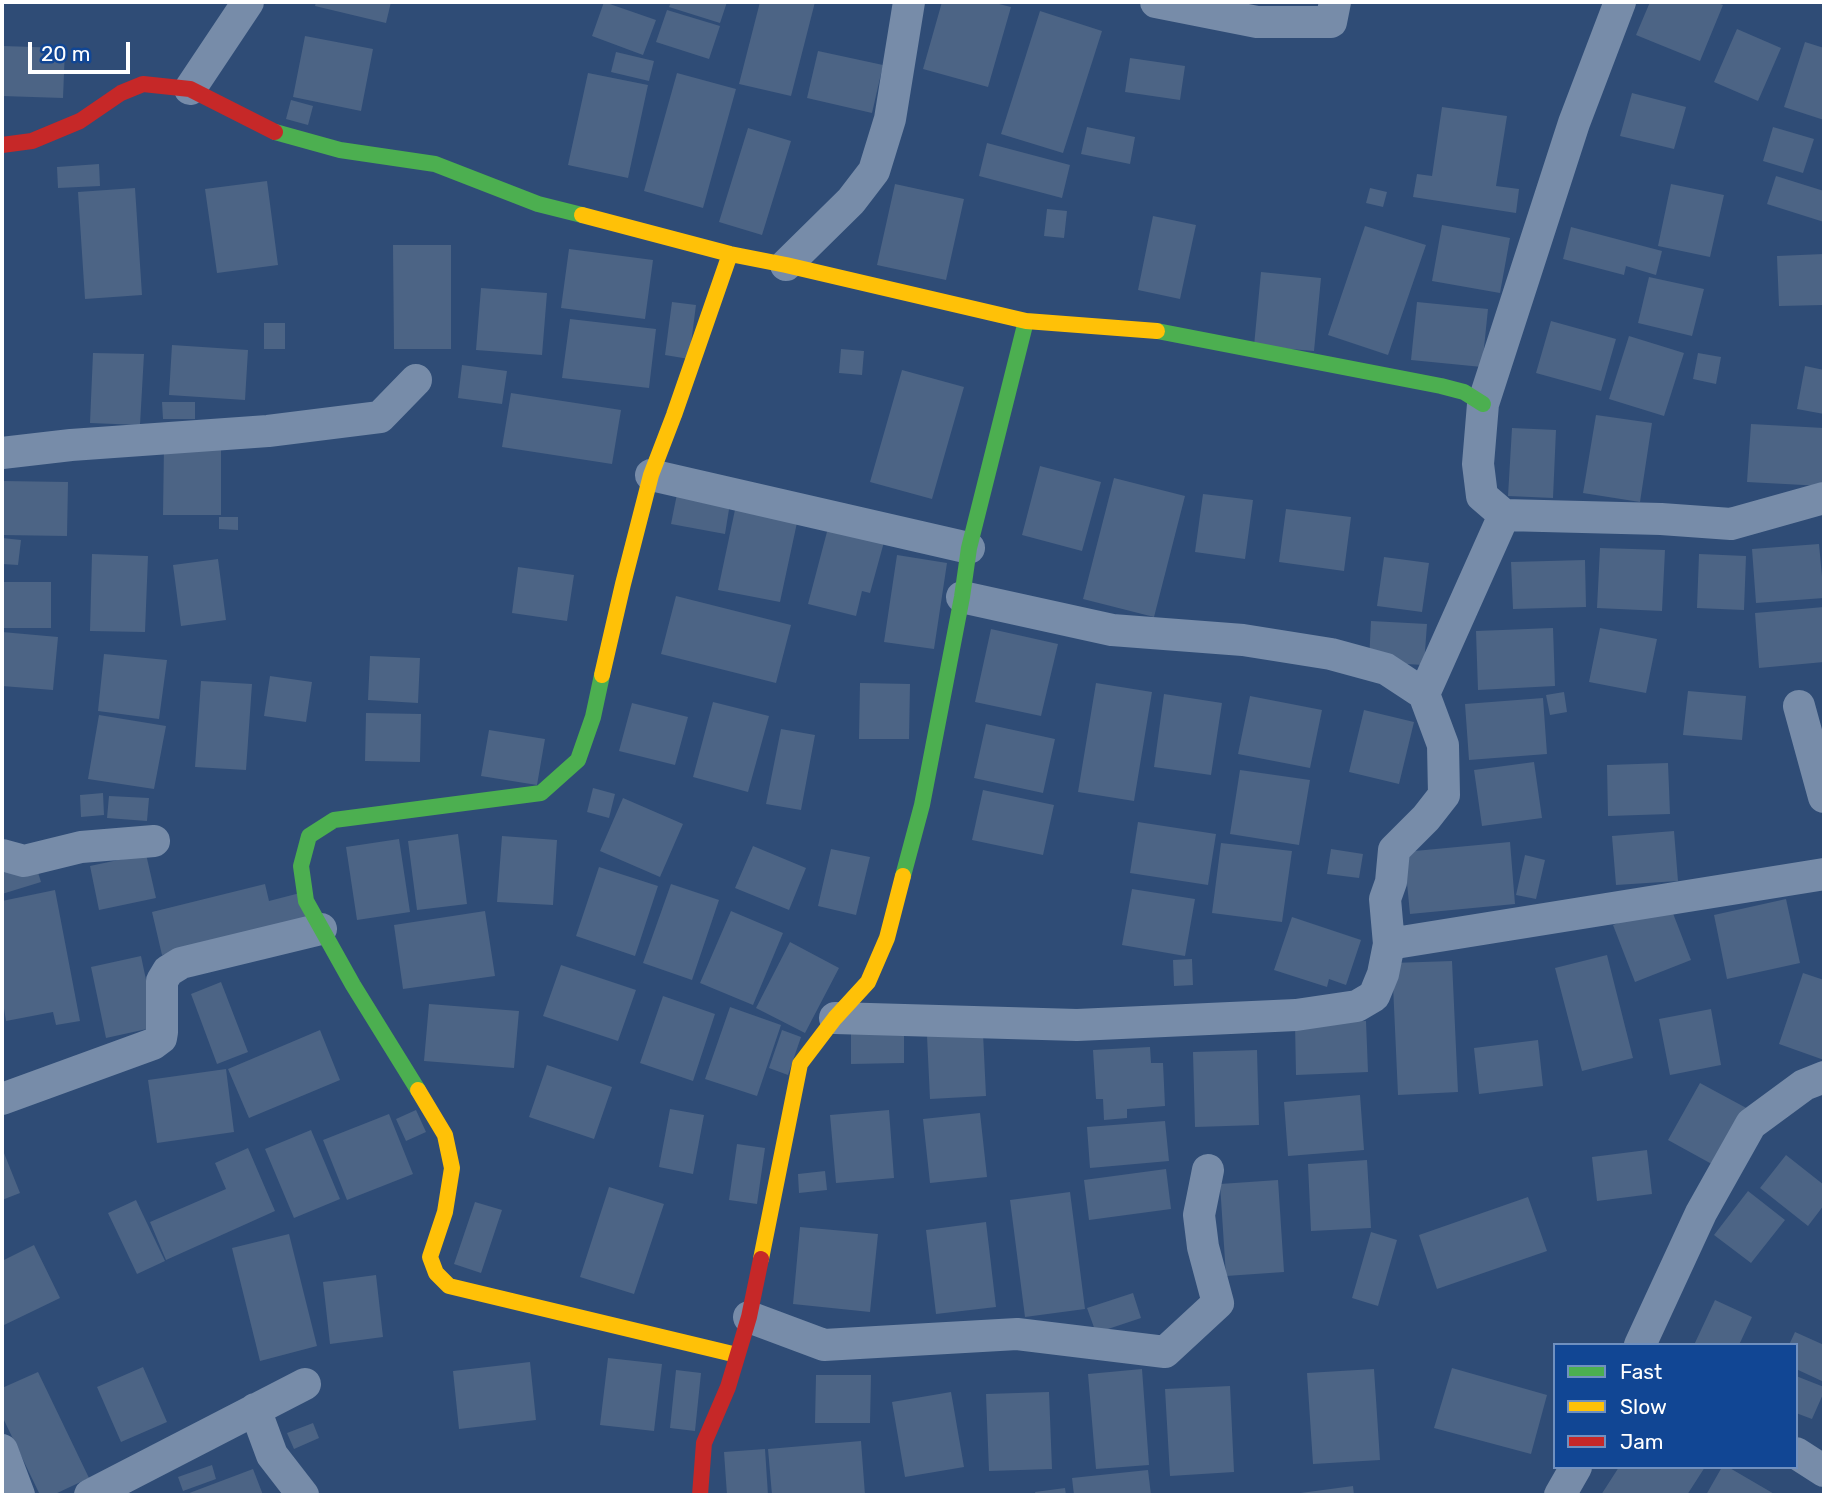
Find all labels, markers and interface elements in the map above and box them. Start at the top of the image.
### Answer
scale bar [32,28,133,72]
text: 20 m [41,41,90,66]
legend [1553,1343,1798,1469]
text: Fast [1620,1359,1662,1384]
text: Slow [1620,1394,1667,1419]
text: Jam [1620,1429,1664,1454]

